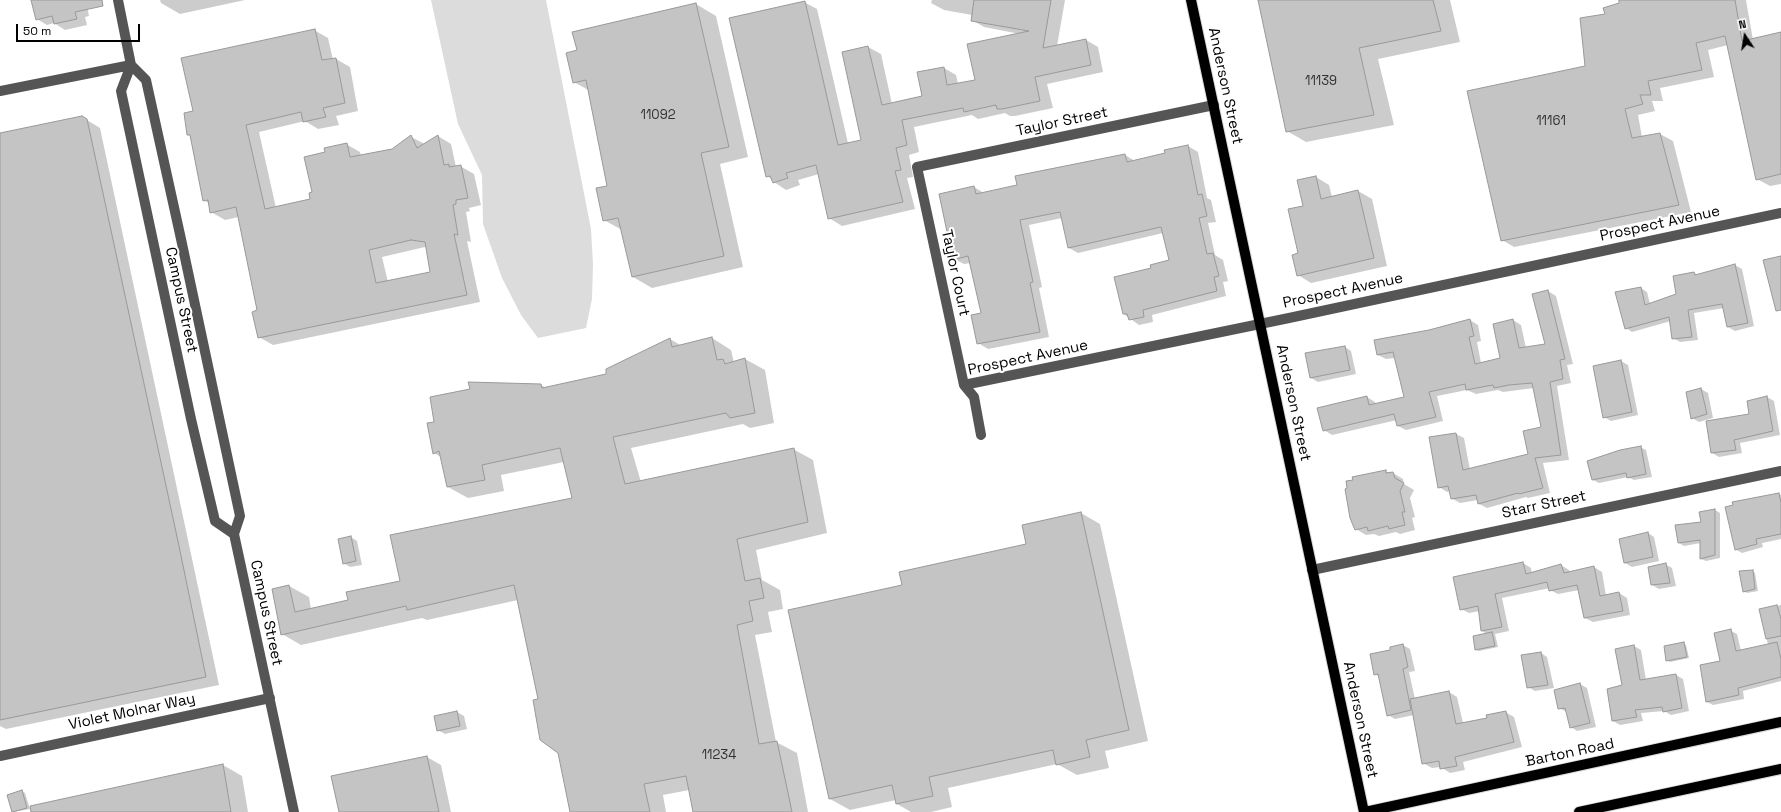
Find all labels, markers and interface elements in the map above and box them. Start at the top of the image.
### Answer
scale bar [18,16,142,42]
north arrow [1725,16,1765,56]
text: N [1737,17,1748,32]
text: 50 m [23,23,51,39]
street label: Anderson Street [1204,26,1246,146]
house number: 11139 [1305,73,1337,89]
street label: Taylor Street [1014,103,1110,141]
house number: 11092 [641,107,675,123]
house number: 11161 [1536,113,1566,129]
street label: Prospect Avenue [1598,202,1722,246]
street label: Taylor Court [937,228,973,318]
street label: Campus Street [161,246,201,354]
street label: Prospect Avenue [1281,269,1405,313]
street label: Prospect Avenue [966,336,1090,380]
street label: Anderson Street [1272,343,1314,463]
street label: Starr Street [1500,487,1588,523]
street label: Campus Street [246,559,286,667]
street label: Anderson Street [1339,660,1381,780]
street label: Violet Molnar Way [67,690,197,734]
street label: Barton Road [1524,735,1616,771]
house number: 11234 [702,747,736,763]

